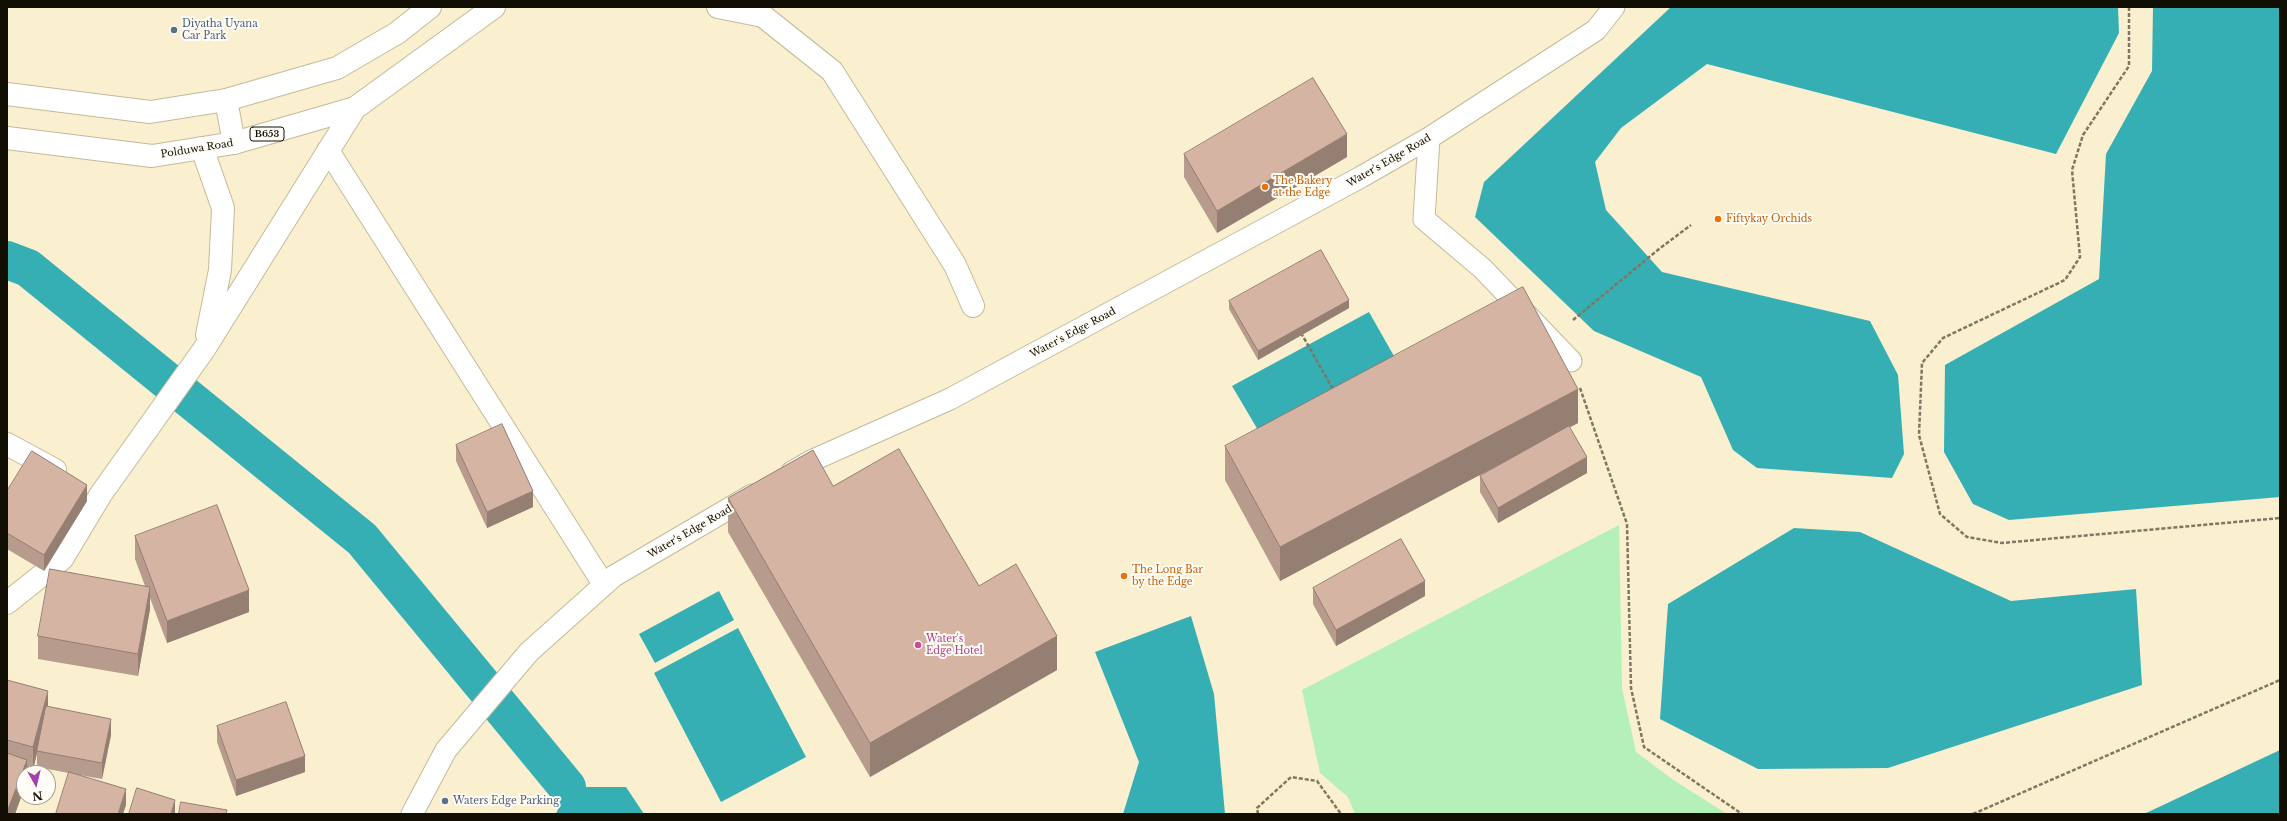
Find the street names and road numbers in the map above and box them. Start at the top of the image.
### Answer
road number: B653 [250,127,284,141]
street label: Water's Edge Road [1345,132,1433,190]
street label: Polduwa Road [160,137,234,161]
street label: Water's Edge Road [1028,305,1118,361]
street label: Water's Edge Road [646,503,734,561]

